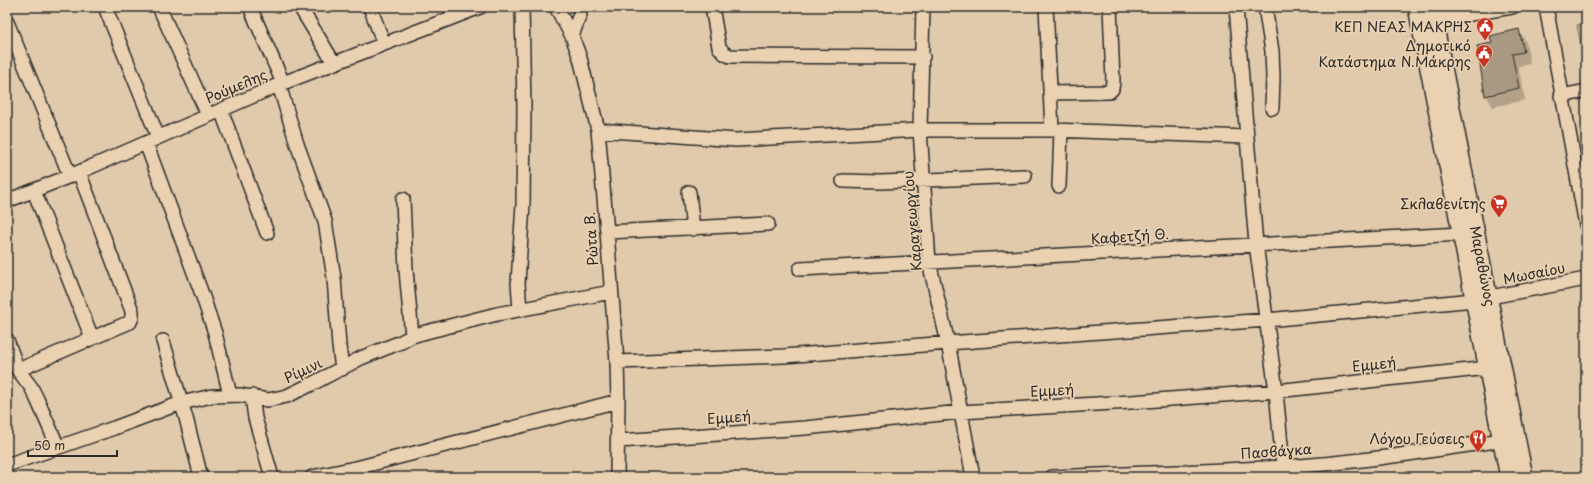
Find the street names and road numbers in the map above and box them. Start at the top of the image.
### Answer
street label: Ρούμελης [202,64,270,108]
street label: Καραγεωργίου [897,170,927,272]
street label: Ρώτα Β. [579,211,603,267]
street label: Καφετζή Θ. [1090,223,1170,249]
street label: Μαραθώνος [1465,224,1501,308]
street label: Μωσαίου [1501,257,1567,289]
street label: Εμμεή [1351,351,1397,377]
street label: Ρίμινι [281,352,326,388]
street label: Εμμεή [1030,378,1074,402]
street label: Εμμεή [706,405,752,429]
street label: Πασβάγκα [1239,438,1313,464]

